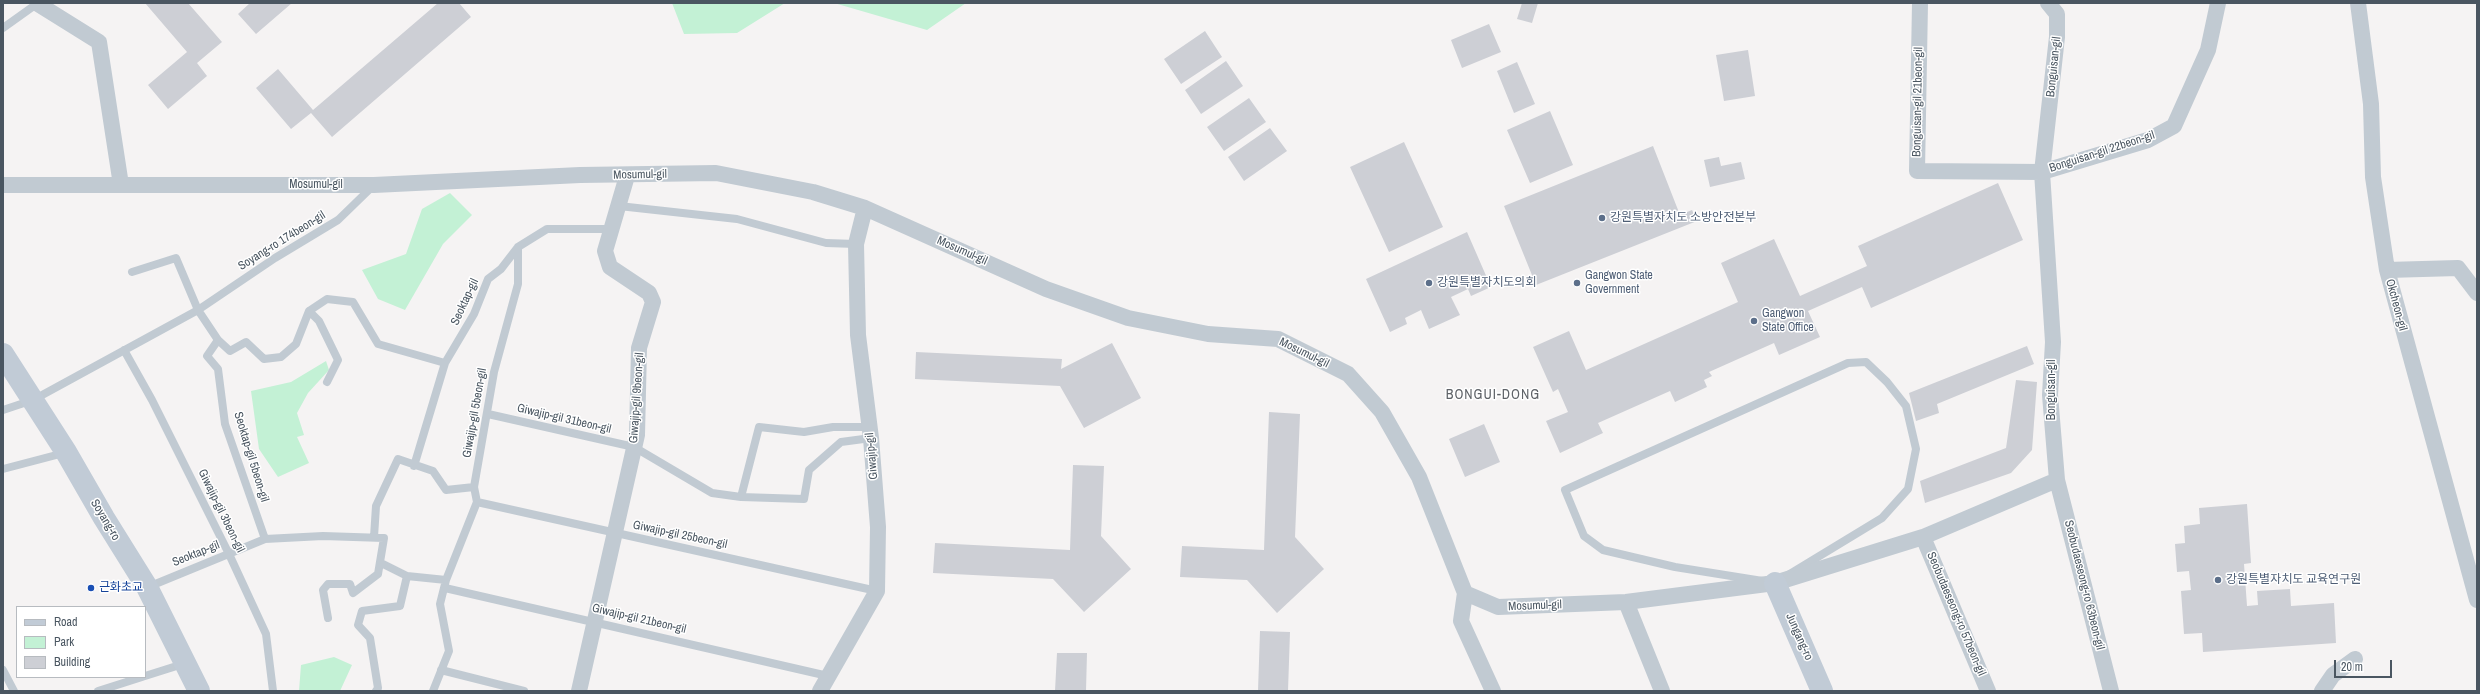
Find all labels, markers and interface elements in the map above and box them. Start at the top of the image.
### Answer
street label: Bonguisan-gil [2044,36,2064,98]
street label: Bonguisan-gil 21beon-gil [1910,47,1926,157]
street label: Bonguisan-gil 22beon-gil [2047,128,2157,176]
street label: Mosumul-gil [613,167,667,183]
street label: Mosumul-gil [289,178,343,192]
street label: Soyang-ro 174beon-gil [236,208,328,274]
place label: 강원특별자치도 소방안전본부 [1610,211,1756,225]
marker: 강원특별자치도 소방안전본부 [1597,213,1607,223]
street label: Mosumul-gil [935,234,989,268]
place label: Gangwon State Government [1585,269,1653,297]
street label: Seoktap-gil [448,276,482,328]
place label: 강원특별자치도의회 [1437,276,1536,290]
marker: 강원특별자치도의회 [1424,278,1434,288]
marker: Gangwon State Government [1572,278,1582,288]
street label: Okcheon-gil [2382,278,2410,332]
place label: Gangwon State Office [1762,307,1814,335]
marker: Gangwon State Office [1749,316,1759,326]
street label: Mosumul-gil [1277,335,1331,371]
street label: Giwajip-gil 9beon-gil [627,352,647,444]
street label: Bonguisan-gil [2045,360,2059,420]
street label: Giwajip-gil 5beon-gil [460,367,490,459]
district label: BONGUI-DONG [1446,387,1540,403]
street label: Giwajip-gil 31beon-gil [515,401,613,437]
street label: Seoktap-gil 5beon-gil [230,410,272,504]
street label: Giwajip-gil [863,432,881,480]
street label: Giwajip-gil 3beon-gil [195,467,247,555]
street label: Soyang-ro [87,497,123,543]
street label: Giwajip-gil 25beon-gil [631,518,729,552]
street label: Seobudaeseong-ro 63beon-gil [2061,519,2107,651]
street label: Seoktap-gil [170,538,222,570]
street label: Seobudaeseong-ro 57beon-gil [1923,550,1989,678]
place label: 강원특별자치도 교육연구원 [2226,573,2361,587]
marker: 강원특별자치도 교육연구원 [2213,575,2223,585]
place label: 근화초교 [99,581,143,595]
marker: 근화초교 [86,583,96,593]
street label: Mosumul-gil [1508,598,1562,614]
street label: Giwajip-gil 21beon-gil [590,601,688,637]
legend [16,606,146,678]
street label: Jungang-ro [1782,611,1816,663]
text: Road [54,614,78,630]
text: Park [54,634,74,650]
scale bar [2336,652,2394,678]
text: Building [54,654,90,670]
text: 20 m [2341,659,2363,675]

